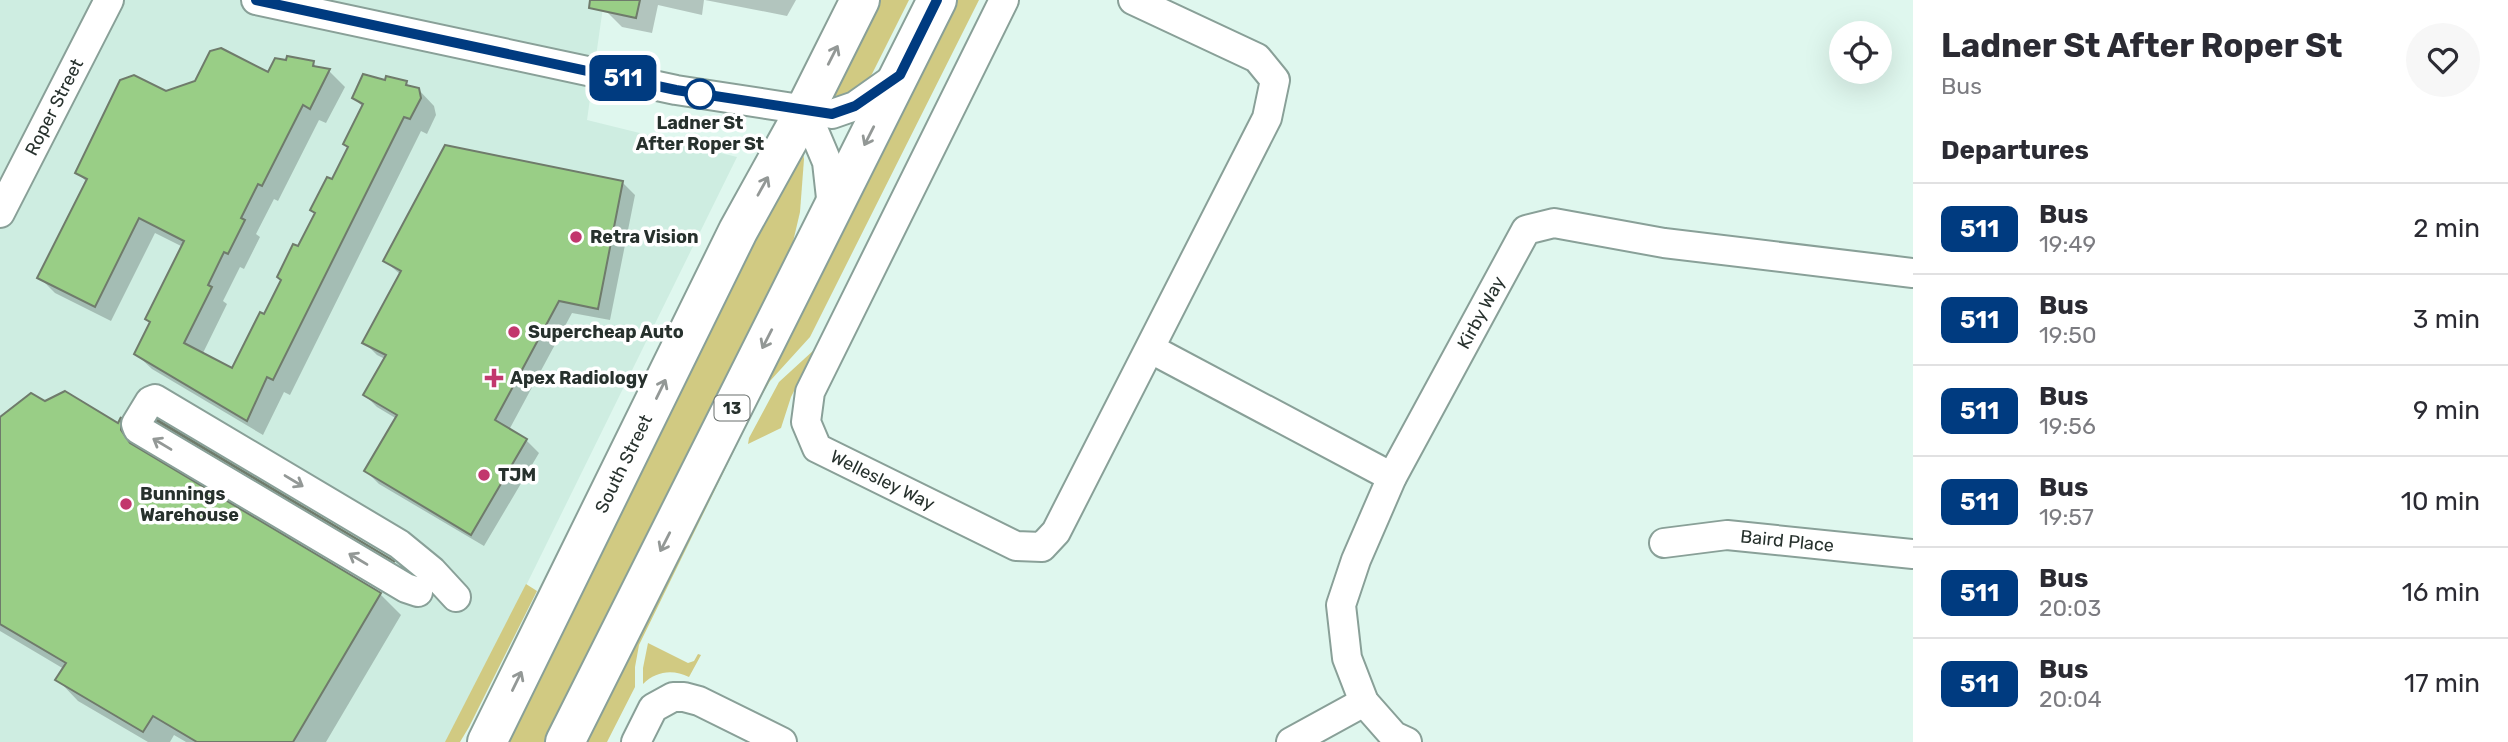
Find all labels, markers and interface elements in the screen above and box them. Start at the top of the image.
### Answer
map controls [1829,21,1892,84]
button: locate [1829,21,1892,84]
button: heart [2406,23,2480,97]
text: Ladner St After Roper St [1941,26,2342,65]
one-way arrow [826,45,840,66]
street label: Roper Street [20,55,88,159]
line badge: 511 [583,55,663,101]
text: 511 [603,64,643,92]
text: Bus [1941,72,1982,100]
marker: Ladner St After Roper St [685,79,715,109]
place label: Ladner St After Roper St [636,112,764,155]
one-way arrow [861,125,875,145]
text: Departures [1941,135,2089,166]
one-way arrow [756,176,770,196]
text: Bus [2039,199,2088,230]
text: 2 min [2413,213,2480,244]
text: 511 [1960,215,1999,243]
place label: Retra Vision [590,226,699,248]
marker: Retra Vision [568,229,584,245]
text: 19:49 [2039,230,2096,258]
street label: Kirby Way [1452,272,1510,353]
text: Bus [2039,290,2088,321]
text: 3 min [2413,304,2480,335]
text: 511 [1960,306,1999,334]
place label: Supercheap Auto [528,321,684,343]
text: 19:50 [2039,321,2097,349]
marker: Supercheap Auto [506,324,522,340]
one-way arrow [759,328,773,349]
place label: Apex Radiology [510,367,648,389]
marker: Apex Radiology [484,368,504,388]
one-way arrow [654,379,668,400]
text: Bus [2039,381,2088,412]
text: 9 min [2413,395,2480,426]
road number: 13 [714,396,750,420]
text: 511 [1960,397,1999,425]
street label: South Street [590,411,657,517]
text: 19:56 [2039,412,2096,440]
one-way arrow [153,436,173,450]
street label: Wellesley Way [827,445,938,515]
place label: TJM [498,464,536,486]
marker: TJM [476,467,492,483]
text: Bus [2039,472,2088,503]
one-way arrow [283,475,303,489]
place label: Bunnings Warehouse [140,483,239,526]
text: 10 min [2401,486,2480,517]
text: 511 [1960,488,1999,516]
marker: Bunnings Warehouse [118,496,134,512]
text: 19:57 [2039,503,2094,531]
street label: Baird Place [1739,525,1835,557]
one-way arrow [657,531,671,552]
one-way arrow [348,552,368,566]
text: Bus [2039,563,2088,594]
text: 16 min [2402,577,2480,608]
text: 511 [1960,579,1999,607]
text: 20:03 [2039,594,2101,622]
text: Bus [2039,654,2088,685]
text: 17 min [2404,668,2480,699]
text: 511 [1960,670,1999,698]
one-way arrow [510,671,524,692]
text: 20:04 [2039,685,2102,713]

